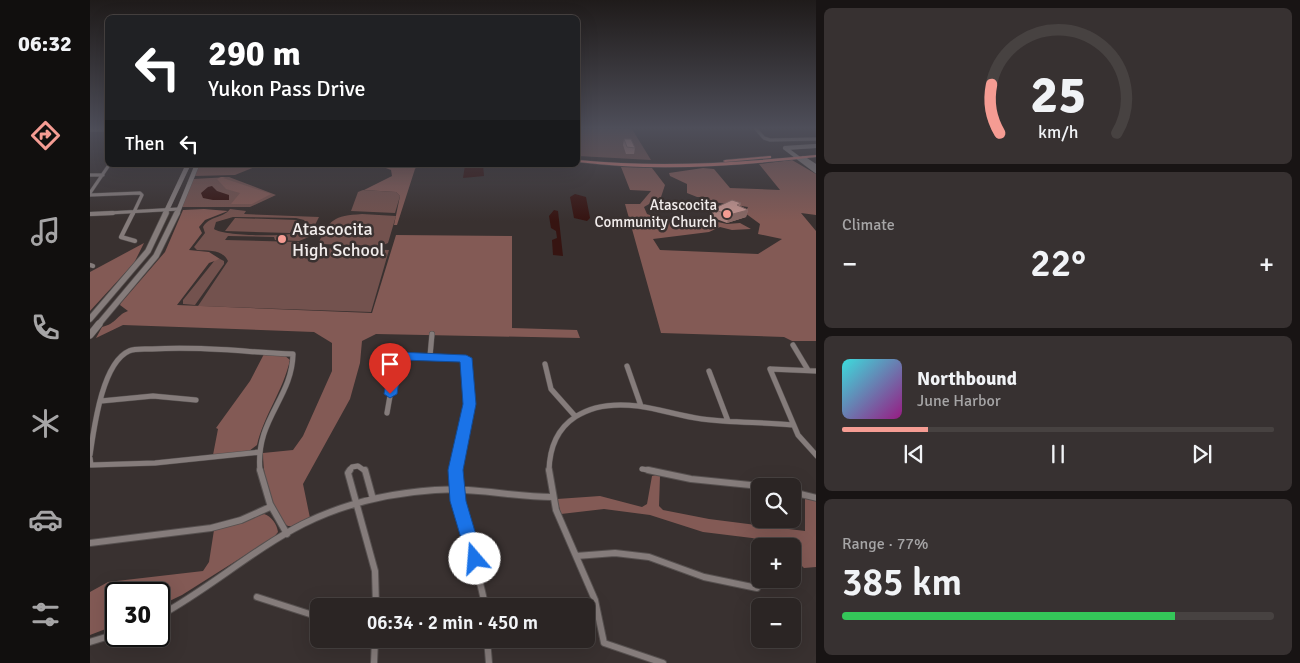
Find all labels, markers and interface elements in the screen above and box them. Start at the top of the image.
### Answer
text: 06:32 [18,30,72,57]
text: 290 m [208,32,301,75]
icon: left [125,35,190,100]
text: 25 [1030,63,1086,127]
text: Yukon Pass Drive [208,75,366,102]
icon: directions [28,118,63,153]
text: km/h [1038,121,1078,143]
icon: left [175,130,203,158]
text: Then [125,132,165,156]
place label: Atascocita Community Church [594,196,717,231]
marker: Atascocita Community Church [721,208,733,220]
icon: music [28,214,63,249]
text: Climate [842,215,895,235]
place label: Atascocita High School [292,218,385,261]
marker: Atascocita High School [276,233,288,245]
text: 22° [1030,240,1086,287]
text: − [842,247,857,281]
text: + [1259,247,1274,281]
icon: phone [28,310,63,345]
pin [369,343,411,394]
icon: arrive [376,350,404,378]
text: Northbound [917,367,1017,391]
text: June Harbor [917,391,1001,411]
icon: climate [28,406,63,441]
icon: previous [900,440,928,468]
icon: pause [1044,440,1072,468]
icon: next [1188,440,1216,468]
map controls [751,478,801,648]
button: search [751,478,801,528]
icon: car [28,502,63,537]
position arrow [448,532,500,584]
text: Range · 77% [842,534,928,554]
button: + [751,538,801,588]
text: 385 km [842,559,962,606]
speed limit sign: 30 [105,582,170,647]
icon: filters [28,597,63,632]
button: − [751,598,801,648]
text: 06:34 · 2 min · 450 m [367,611,538,635]

